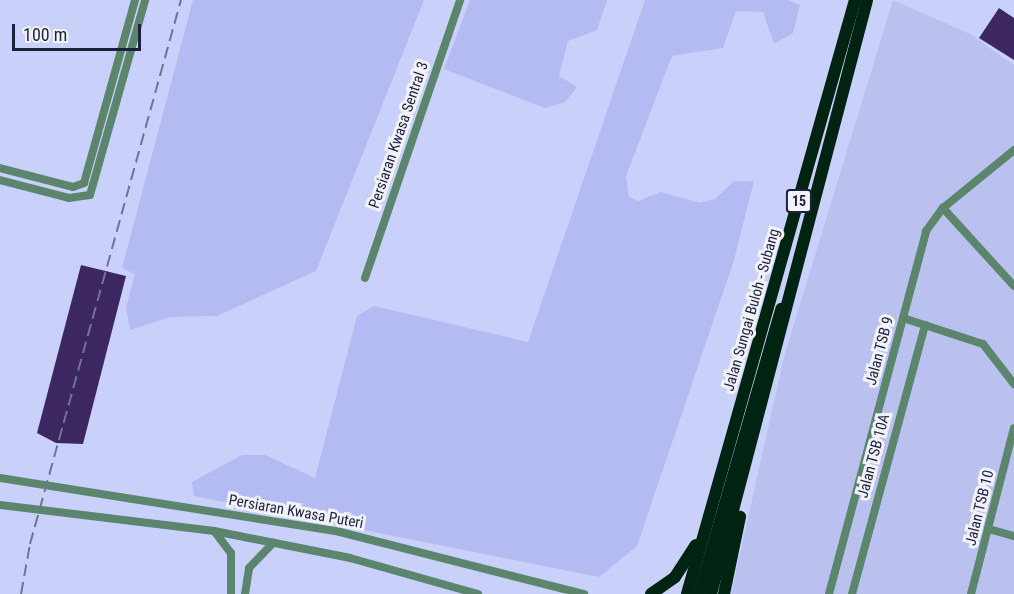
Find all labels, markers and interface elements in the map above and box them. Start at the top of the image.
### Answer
scale bar [15,12,144,50]
text: 100 m [23,24,67,45]
street label: Persiaran Kwasa Sentral 3 [365,59,433,211]
road number: 15 [786,190,812,212]
street label: Jalan Sungai Buloh - Subang [720,227,784,393]
street label: Jalan TSB 9 [862,315,898,387]
street label: Jalan TSB 10A [854,412,894,500]
street label: Jalan TSB 10 [962,468,998,548]
street label: Persiaran Kwasa Puteri [227,491,365,533]

